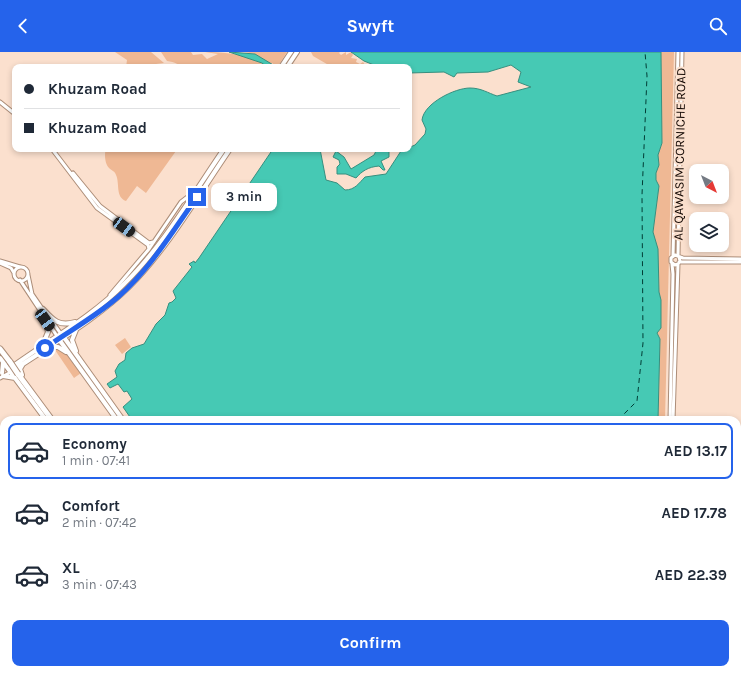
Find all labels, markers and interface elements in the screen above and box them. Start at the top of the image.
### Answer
icon: back [12,15,34,37]
text: Swyft [347,15,394,37]
icon: search [707,15,729,37]
street label: AL QAWASIM CORNICHE ROAD [670,67,689,241]
text: Khuzam Road [48,80,147,98]
text: Khuzam Road [48,119,147,137]
north arrow [689,164,729,204]
map controls [689,164,729,252]
callout: 3 min [211,183,277,211]
route end [188,188,206,206]
text: 3 min [226,189,262,204]
button: layers [689,212,729,252]
car [111,215,137,239]
car [33,307,57,333]
route start [36,339,54,357]
icon: car [14,433,50,469]
text: Economy [62,435,127,453]
text: AED 13.17 [664,442,727,460]
text: 1 min · 07:41 [62,453,130,468]
icon: car [14,495,50,531]
text: Comfort [62,497,120,515]
text: AED 17.78 [662,504,727,522]
text: 2 min · 07:42 [62,515,137,530]
icon: car [14,557,50,593]
text: XL [62,559,80,577]
text: AED 22.39 [655,566,727,584]
text: 3 min · 07:43 [62,577,137,592]
button: Confirm [12,620,729,666]

